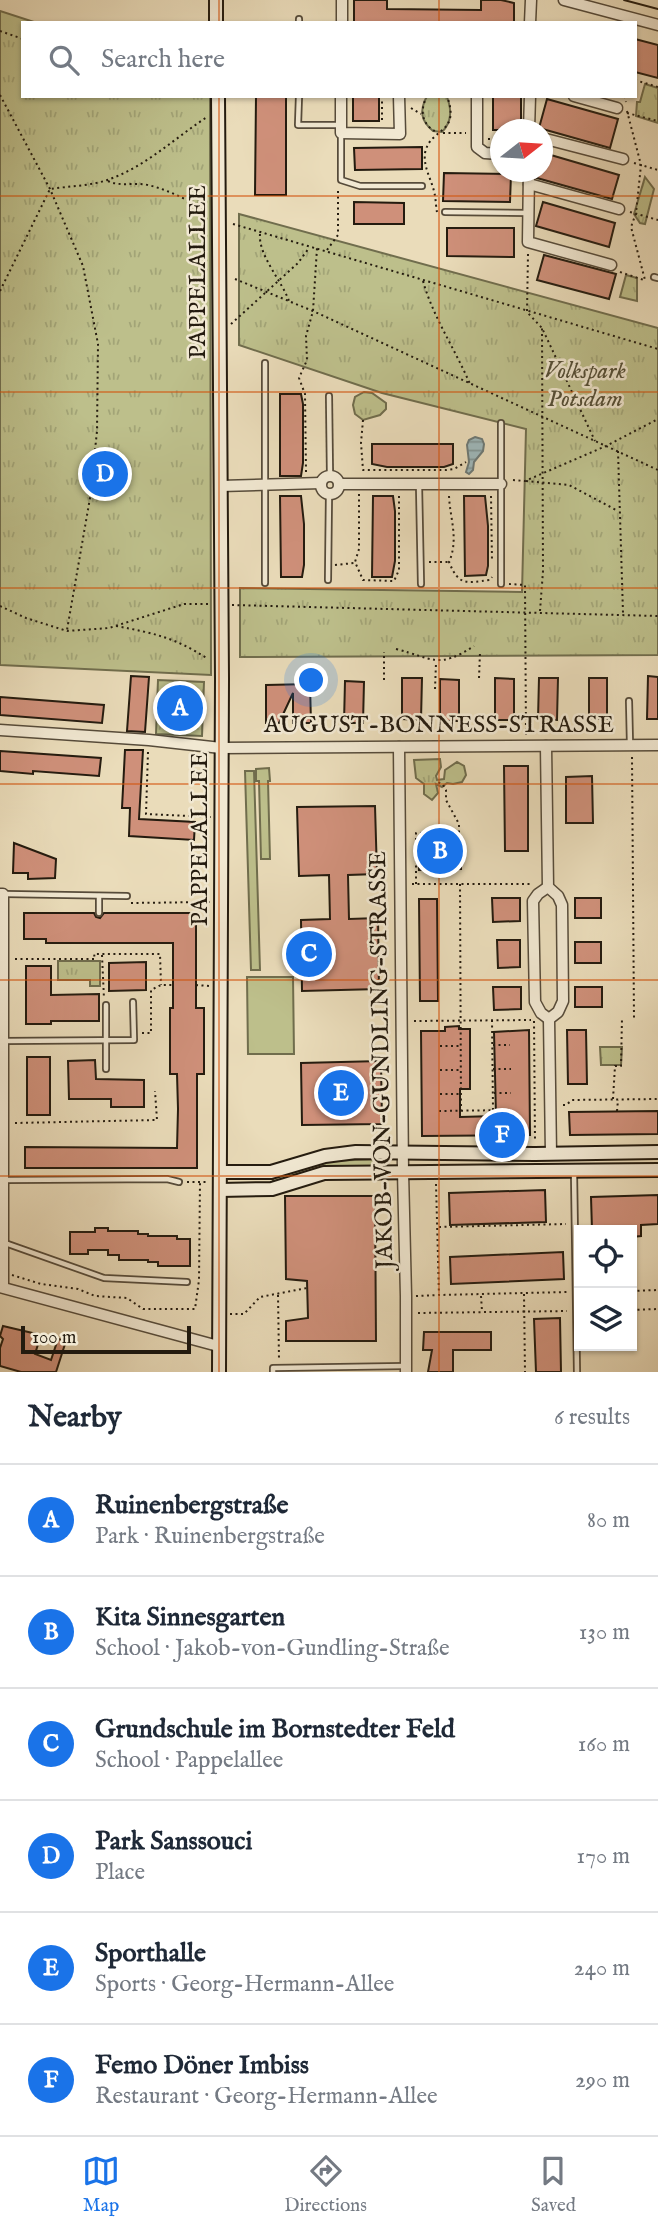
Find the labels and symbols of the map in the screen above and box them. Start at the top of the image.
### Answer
north arrow [490,119,553,182]
street label: PAPPELALLEE [183,185,214,359]
park label: Volkspark Potsdam [544,356,626,415]
pin: D [82,448,128,500]
your location [294,663,328,697]
pin: A [157,682,203,734]
street label: AUGUST-BONNESS-STRASSE [263,710,614,741]
street label: PAPPELALLEE [185,752,216,926]
pin: B [417,825,463,877]
street label: JAKOB-VON-GUNDLING-STRASSE [363,851,401,1272]
pin: C [286,928,332,980]
pin: E [318,1067,364,1119]
pin: F [479,1109,525,1161]
scale bar [21,1323,191,1355]

